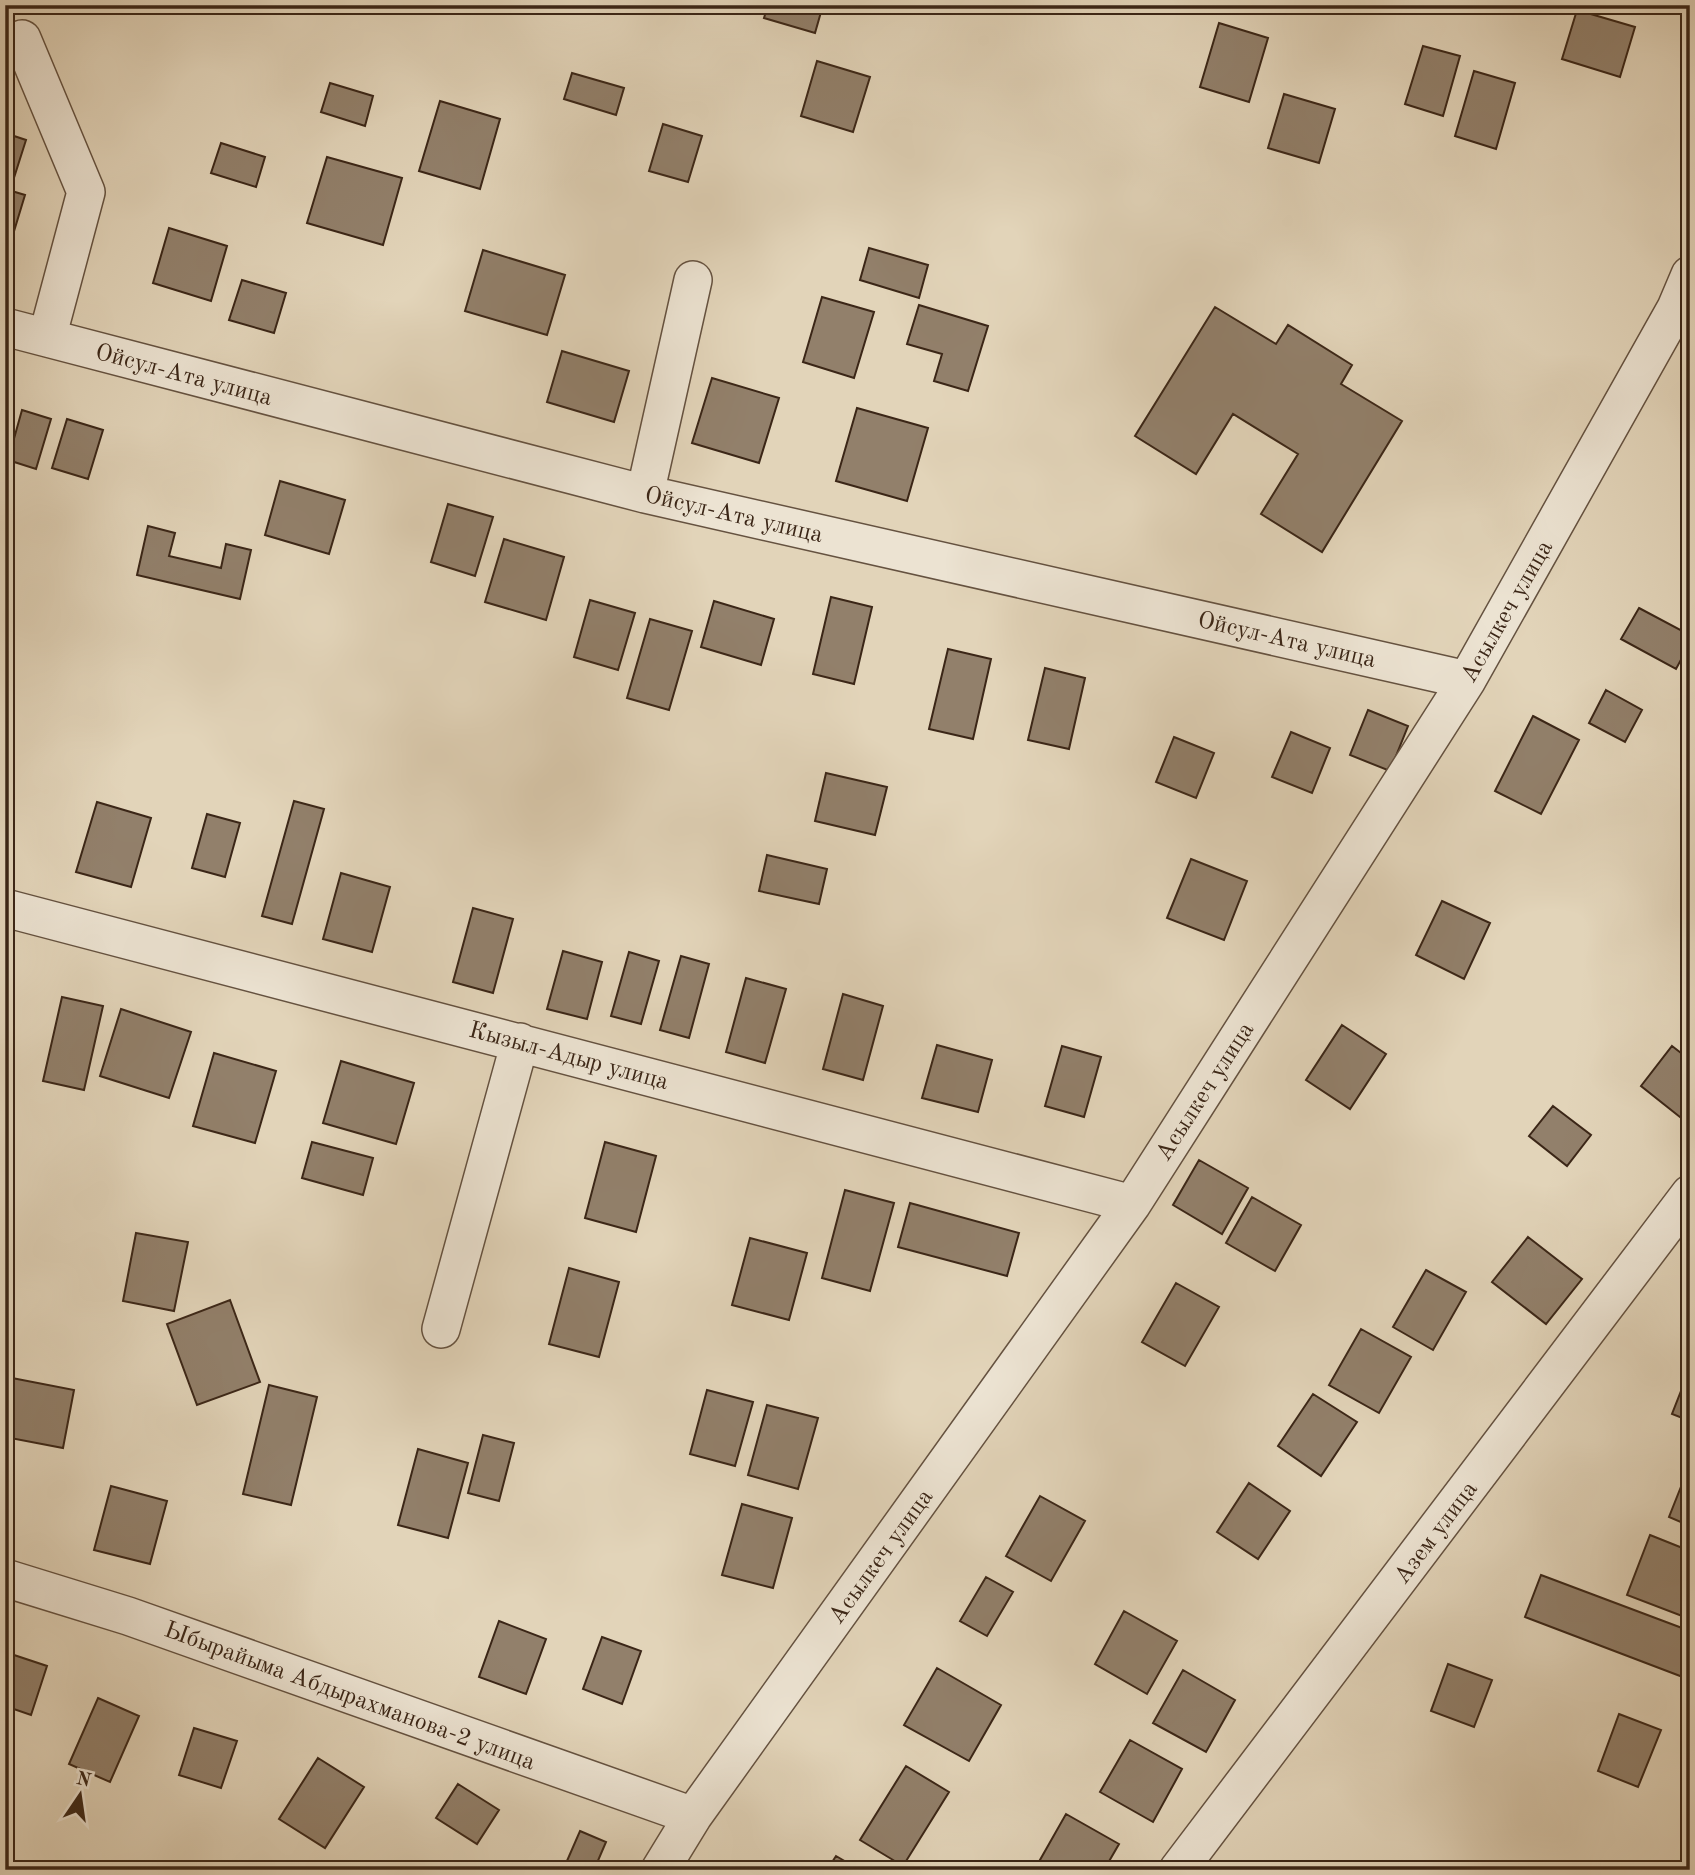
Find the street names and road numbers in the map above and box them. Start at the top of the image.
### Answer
street label: Ойсул-Ата улица [92,341,275,411]
street label: Ойсул-Ата улица [642,484,825,548]
street label: Асылкеч улица [1457,537,1558,687]
street label: Ойсул-Ата улица [1195,609,1378,673]
street label: Асылкеч улица [1152,1018,1259,1166]
street label: Кызыл-Адыр улица [466,1019,671,1095]
street label: Азем улица [1390,1477,1483,1589]
street label: Асылкеч улица [825,1485,938,1629]
street label: Ыбырайыма Абдырахманова-2 улица [161,1618,538,1775]

